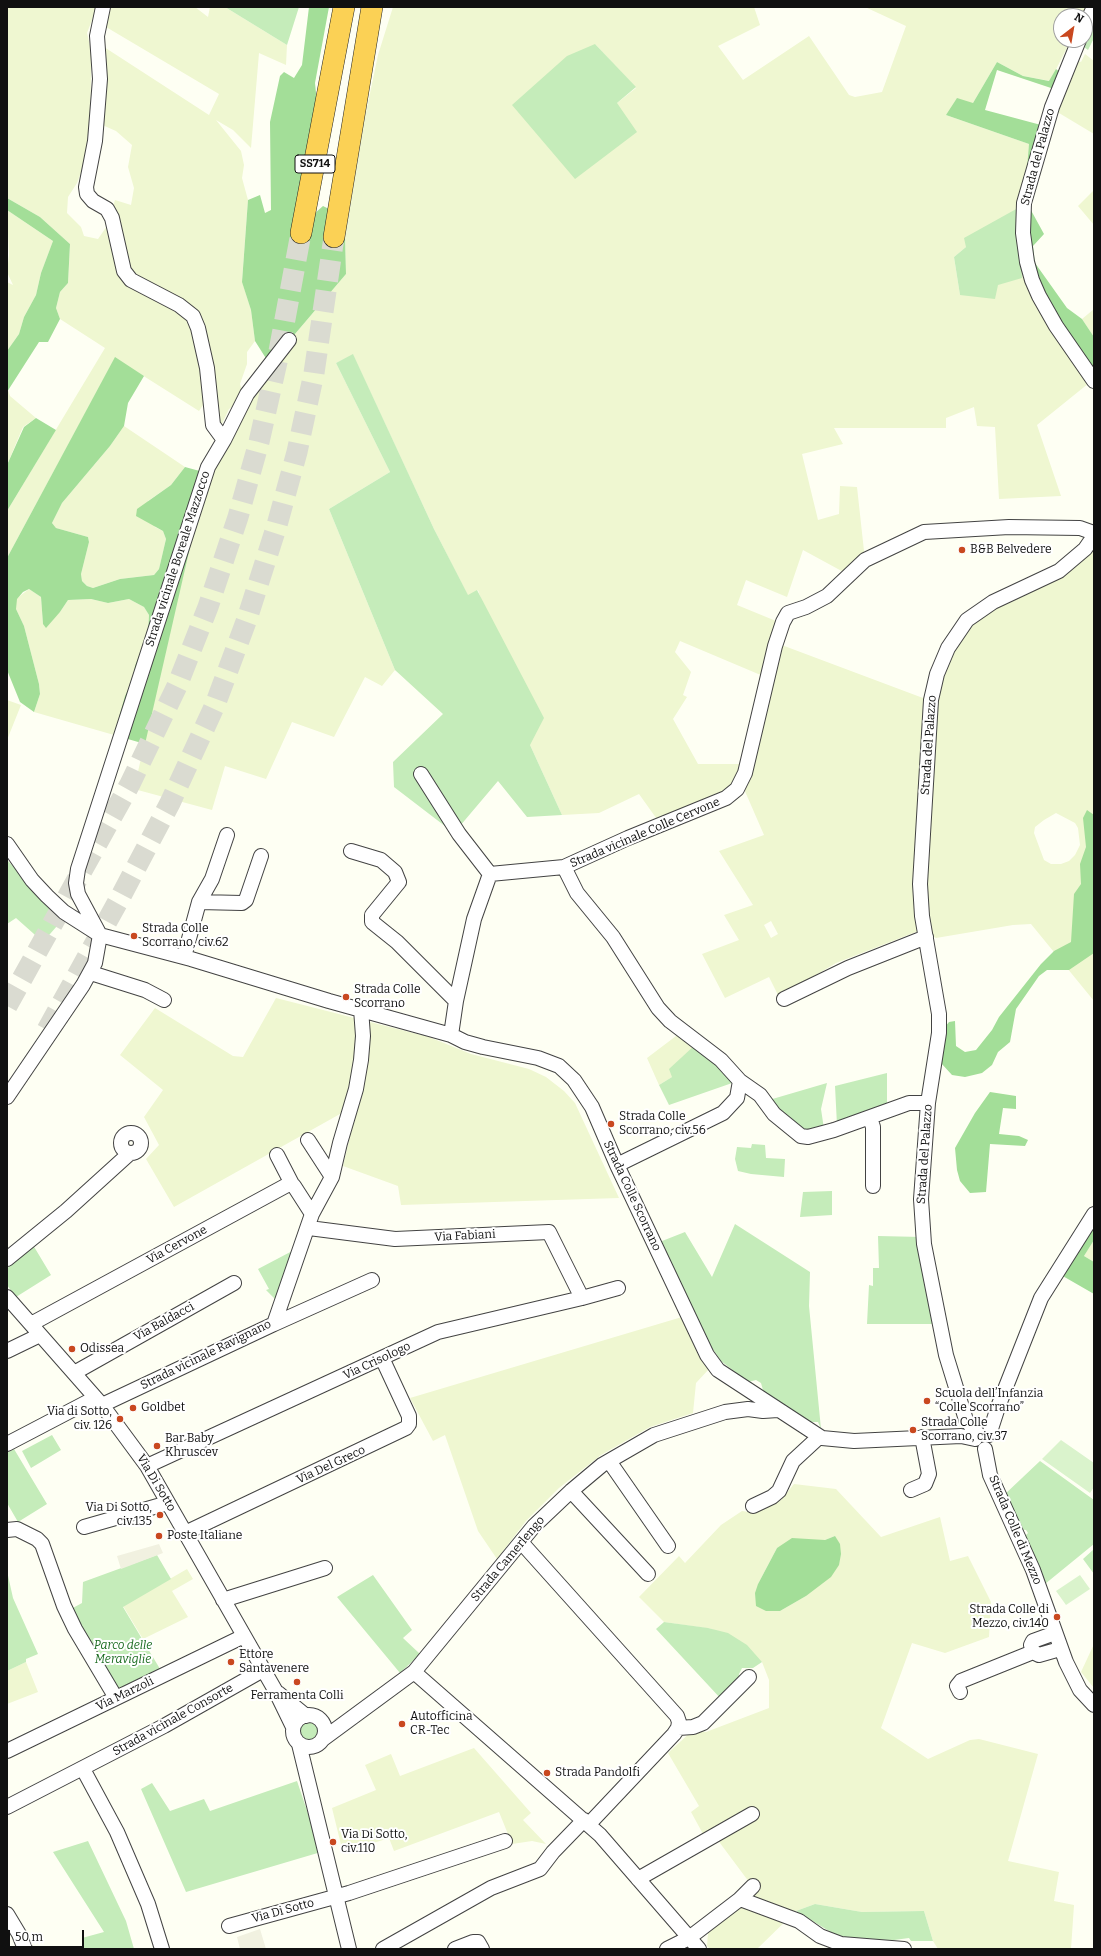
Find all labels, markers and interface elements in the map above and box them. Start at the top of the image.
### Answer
north arrow [1053,8,1093,48]
text: N [1072,10,1086,26]
street label: Strada del Palazzo [1018,107,1058,207]
road number: SS714 [295,155,335,173]
street label: Strada vicinale Boreale Mazzocco [143,469,213,649]
place label: B&B Belvedere [970,543,1051,557]
marker: B&B Belvedere [957,545,967,555]
street label: Strada del Palazzo [918,695,940,795]
street label: Strada vicinale Colle Cervone [568,795,722,871]
place label: Strada Colle Scorrano, civ.62 [142,922,228,950]
marker: Strada Colle Scorrano, civ.62 [129,931,139,941]
place label: Strada Colle Scorrano [354,983,421,1011]
marker: Strada Colle Scorrano [341,992,351,1002]
street label: Strada del Palazzo [914,1104,936,1204]
place label: Strada Colle Scorrano, civ.56 [619,1110,706,1138]
marker: Strada Colle Scorrano, civ.56 [606,1119,616,1129]
street label: Strada Colle Scorrano [600,1139,664,1253]
street label: Via Cervone [144,1223,210,1267]
street label: Via Fabiani [434,1227,496,1245]
street label: Via Baldacci [131,1300,197,1344]
street label: Strada vicinale Ravignano [138,1317,274,1393]
street label: Via Crisologo [341,1339,413,1383]
place label: Odissea [80,1342,124,1356]
marker: Odissea [67,1344,77,1354]
place label: Scuola dell’Infanzia “Colle Scorrano” [935,1387,1043,1415]
marker: Scuola dell’Infanzia “Colle Scorrano” [922,1396,932,1406]
place label: Goldbet [141,1401,185,1415]
marker: Goldbet [128,1403,138,1413]
place label: Via di Sotto, civ. 126 [47,1405,112,1433]
marker: Via di Sotto, civ. 126 [115,1414,125,1424]
place label: Strada Colle Scorrano, civ.37 [921,1416,1007,1444]
marker: Strada Colle Scorrano, civ.37 [908,1425,918,1435]
place label: Bar Baby Khruscev [165,1432,218,1460]
marker: Bar Baby Khruscev [152,1441,162,1451]
street label: Via Del Greco [294,1443,368,1487]
street label: Via Di Sotto [133,1452,179,1514]
street label: Strada Colle di Mezzo [985,1473,1045,1587]
place label: Via Di Sotto, civ.135 [86,1501,152,1529]
marker: Via Di Sotto, civ.135 [155,1510,165,1520]
street label: Strada Camerlengo [468,1513,548,1605]
place label: Poste Italiane [167,1529,242,1543]
marker: Poste Italiane [154,1531,164,1541]
place label: Strada Colle di Mezzo, civ.140 [969,1603,1049,1631]
marker: Strada Colle di Mezzo, civ.140 [1052,1612,1062,1622]
park label: Parco delle Meraviglie [94,1639,152,1667]
place label: Ettore Santavenere [239,1648,309,1676]
marker: Ettore Santavenere [226,1657,236,1667]
street label: Via Marzoli [94,1674,156,1714]
marker: Ferramenta Colli [292,1677,302,1687]
street label: Strada vicinale Consorte [110,1681,236,1759]
place label: Ferramenta Colli [251,1689,343,1703]
place label: Autofficina CR-Tec [410,1710,473,1738]
marker: Autofficina CR-Tec [397,1719,407,1729]
place label: Strada Pandolfi [555,1766,640,1780]
marker: Strada Pandolfi [542,1768,552,1778]
place label: Via Di Sotto, civ.110 [341,1828,407,1856]
marker: Via Di Sotto, civ.110 [328,1837,338,1847]
street label: Via Di Sotto [250,1896,316,1926]
scale bar [10,1922,86,1948]
text: 50 m [15,1930,43,1944]

